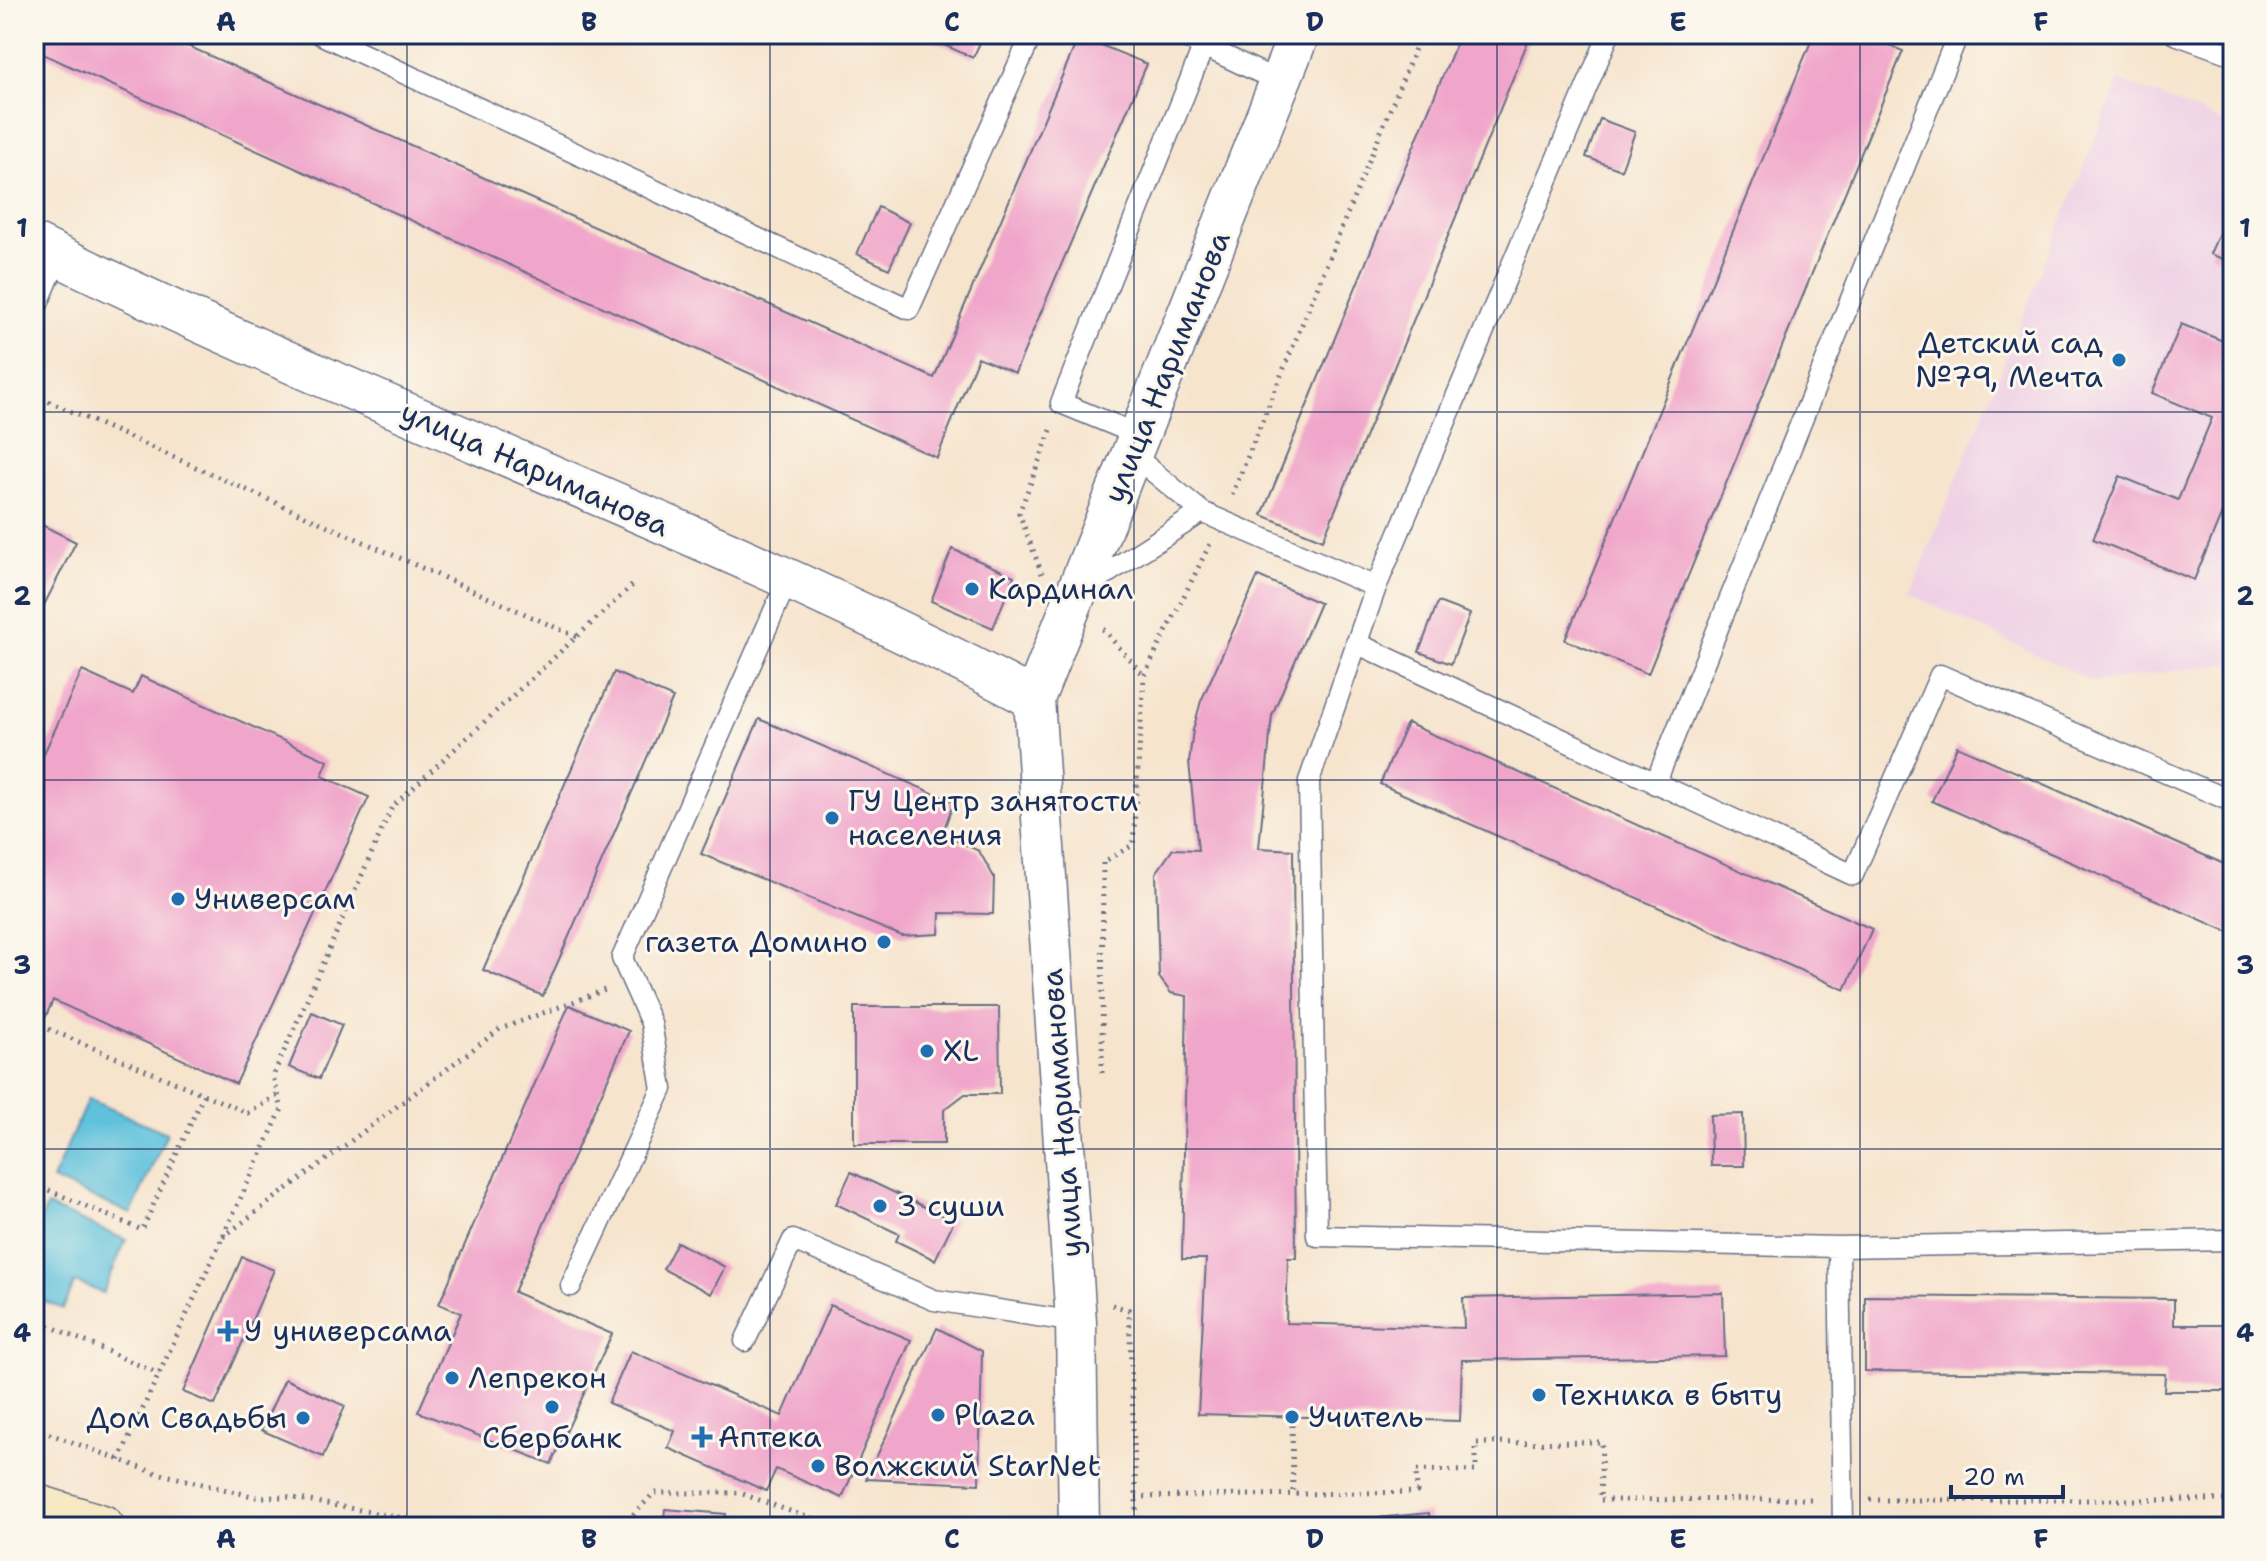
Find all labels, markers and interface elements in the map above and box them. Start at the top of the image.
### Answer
text: A [216,4,236,39]
text: B [581,4,597,39]
text: C [944,4,960,39]
text: D [1306,4,1324,39]
text: E [1669,4,1687,39]
text: F [2033,4,2049,39]
text: 1 [16,210,28,245]
text: 1 [2239,210,2251,245]
street label: улица Нариманова [1093,224,1240,509]
place label: Детский сад №79, Мечта [1915,322,2103,397]
marker: Детский сад №79, Мечта [2110,351,2128,369]
street label: улица Нариманова [395,391,676,546]
place label: Кардинал [988,568,1133,609]
text: 2 [13,578,31,613]
text: 2 [2236,578,2254,613]
marker: Кардинал [963,580,981,598]
place label: ГУ Центр занятости населения [848,780,1139,855]
marker: ГУ Центр занятости населения [823,809,841,827]
place label: Универсам [194,878,355,919]
marker: Универсам [169,890,187,908]
place label: газета Домино [645,921,868,962]
marker: газета Домино [875,933,893,951]
text: 3 [13,947,31,982]
text: 3 [2236,947,2254,982]
street label: улица Нариманова [1031,967,1092,1259]
place label: XL [943,1030,979,1071]
marker: XL [918,1042,936,1060]
place label: 3 суши [896,1185,1005,1226]
marker: 3 суши [871,1197,889,1215]
place label: У универсама [244,1310,452,1351]
text: 4 [13,1315,31,1350]
text: 4 [2236,1315,2254,1350]
marker: У универсама [219,1322,237,1340]
place label: Лепрекон [468,1357,607,1398]
marker: Лепрекон [443,1369,461,1387]
place label: Техника в быту [1555,1374,1783,1415]
marker: Техника в быту [1530,1386,1548,1404]
place label: Plaza [954,1394,1035,1435]
place label: Учитель [1308,1396,1423,1437]
place label: Дом Свадьбы [87,1397,287,1438]
marker: Сбербанк [543,1398,561,1416]
marker: Plaza [929,1406,947,1424]
marker: Учитель [1283,1408,1301,1426]
marker: Дом Свадьбы [294,1409,312,1427]
place label: Аптека [718,1416,822,1457]
place label: Сбербанк [482,1417,622,1458]
marker: Аптека [693,1428,711,1446]
place label: Волжский StarNet [834,1445,1101,1486]
scale bar [1951,1449,2063,1499]
marker: Волжский StarNet [809,1457,827,1475]
text: 20 m [1963,1461,2025,1493]
text: A [216,1521,236,1556]
text: B [581,1521,597,1556]
text: C [944,1521,960,1556]
text: D [1306,1521,1324,1556]
text: E [1669,1521,1687,1556]
text: F [2033,1521,2049,1556]

